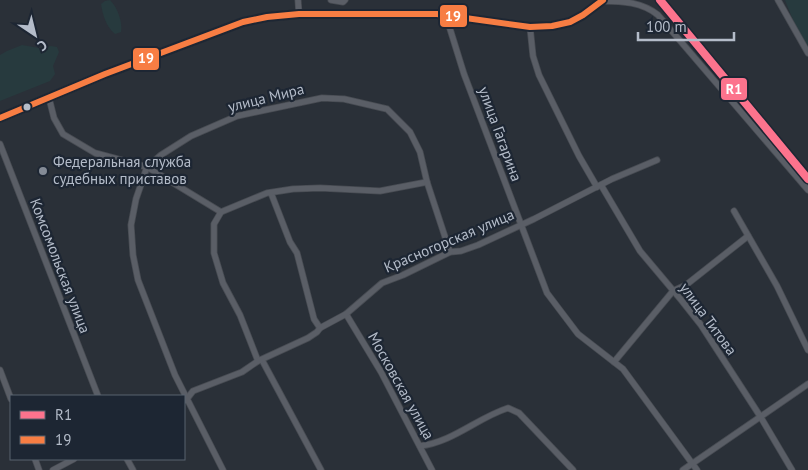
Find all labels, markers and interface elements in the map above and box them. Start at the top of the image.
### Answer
line badge: 19 [439,4,468,28]
text: 19 [445,7,461,25]
north arrow [10,10,60,60]
scale bar [638,10,734,42]
text: 100 m [646,17,687,36]
text: С [34,36,51,55]
line badge: 19 [132,47,160,71]
text: 19 [138,49,154,67]
line badge: R1 [720,77,748,101]
street label: улица Мира [226,79,306,116]
text: R1 [726,80,742,98]
street label: улица Гагарина [475,84,526,184]
unlabelled marker [22,102,32,112]
place label: Федеральная служба судебных приставов [53,152,191,188]
marker: Федеральная служба судебных приставов [37,165,49,177]
street label: Комсомольская улица [26,196,95,336]
street label: Красногорская улица [381,204,517,277]
street label: улица Титова [676,279,741,359]
street label: Московская улица [364,329,439,443]
legend [10,395,185,460]
text: R1 [55,405,72,424]
text: 19 [55,430,71,449]

